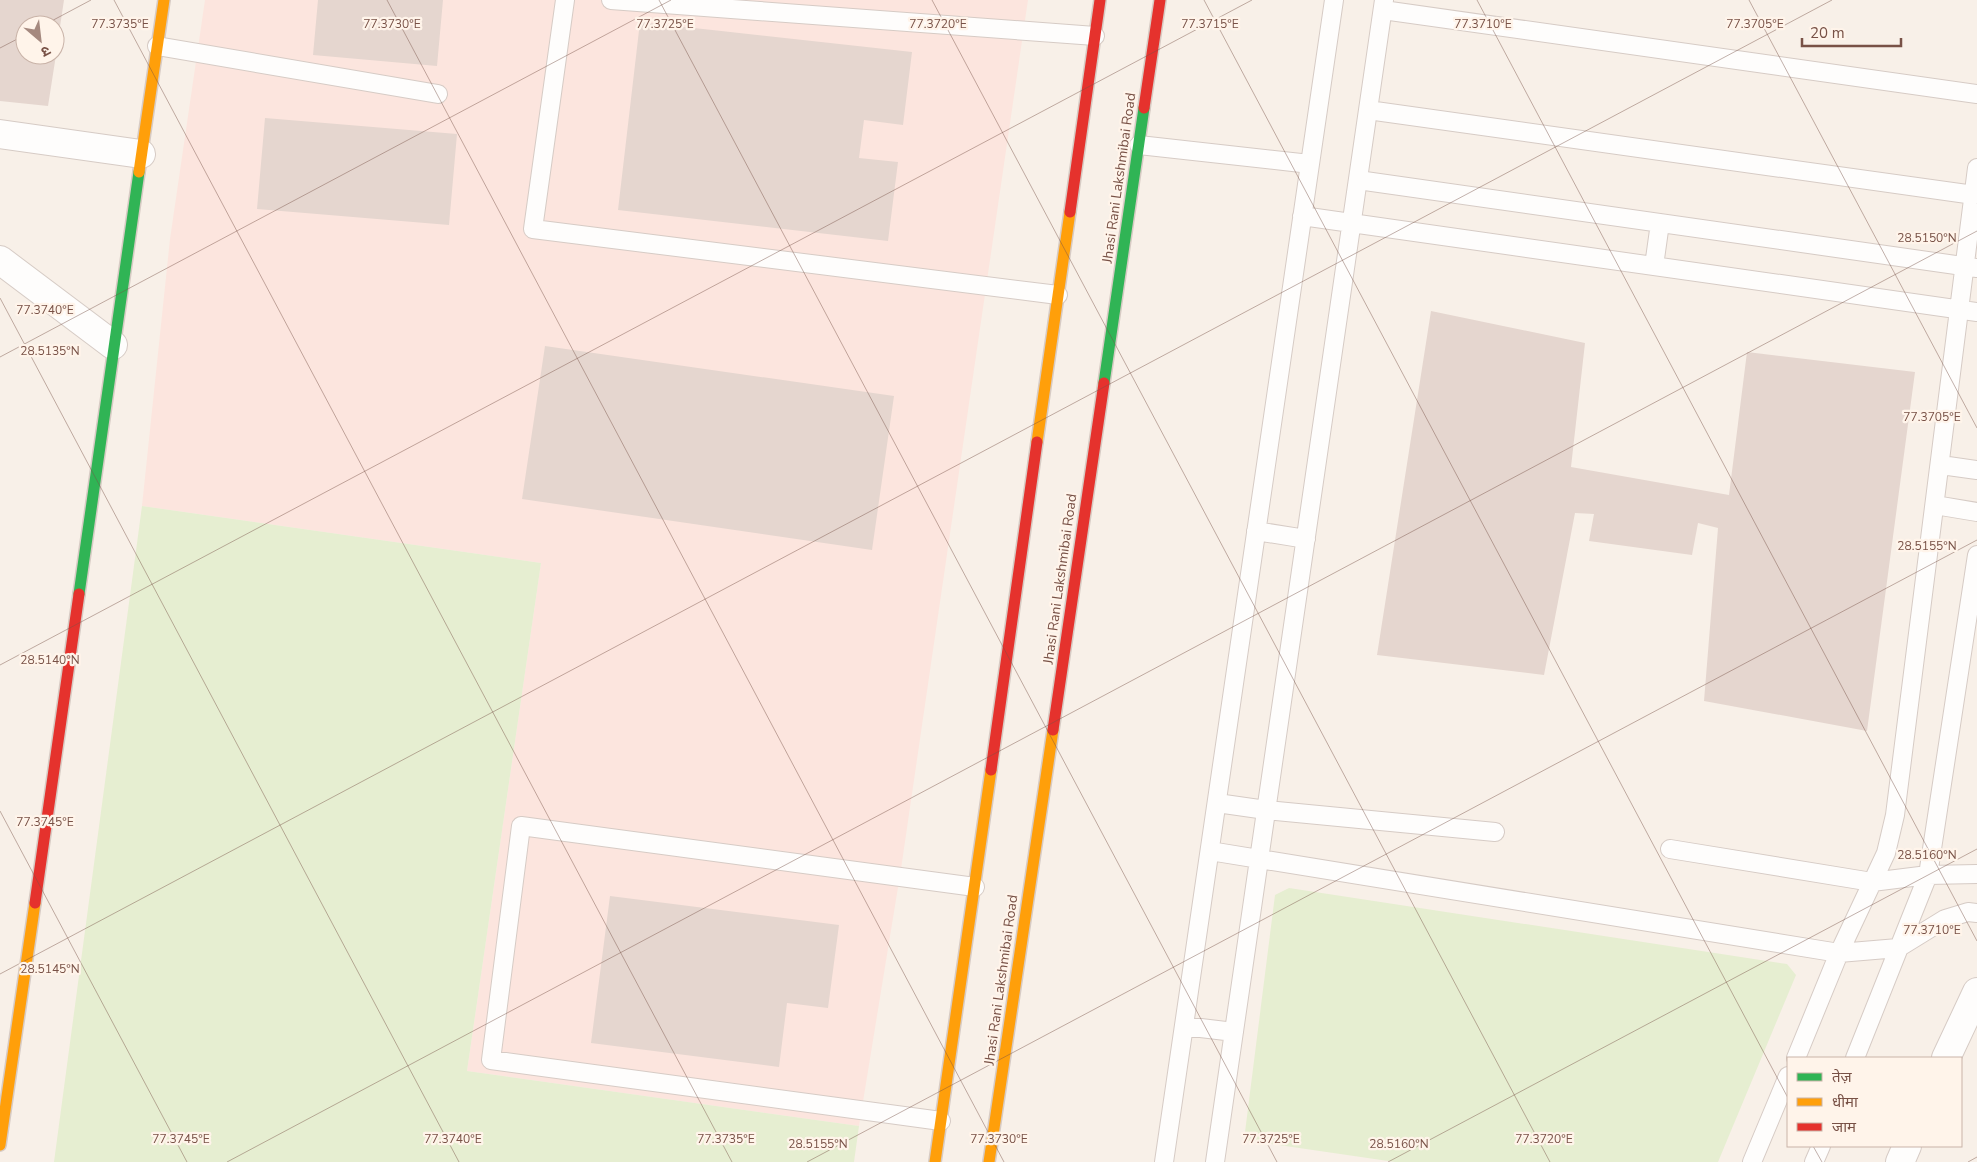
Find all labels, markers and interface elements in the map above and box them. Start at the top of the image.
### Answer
north arrow [15,15,65,65]
scale bar [1802,15,1901,47]
text: 77.3735°E [91,16,149,32]
text: 77.3730°E [363,16,421,32]
text: 77.3725°E [636,16,694,32]
text: 77.3720°E [909,16,967,32]
text: 77.3715°E [1181,16,1239,32]
text: 77.3710°E [1454,16,1512,32]
text: 77.3705°E [1726,16,1784,32]
text: 20 m [1810,23,1845,43]
text: उ [37,41,54,62]
street label: Jhasi Rani Lakshmibai Road [1097,92,1140,265]
text: 28.5150°N [1897,230,1957,246]
text: 77.3740°E [16,302,74,318]
text: 28.5135°N [20,343,80,359]
text: 77.3705°E [1903,409,1961,425]
street label: Jhasi Rani Lakshmibai Road [1038,493,1081,666]
text: 28.5155°N [1897,538,1957,554]
text: 28.5140°N [20,652,80,668]
text: 77.3745°E [16,814,74,830]
text: 28.5160°N [1897,847,1957,863]
street label: Jhasi Rani Lakshmibai Road [979,894,1022,1067]
text: 77.3710°E [1903,922,1961,938]
text: 28.5145°N [20,961,80,977]
legend [1787,1057,1962,1147]
text: तेज़ [1832,1067,1853,1087]
text: धीमा [1832,1092,1859,1112]
text: जाम [1832,1117,1857,1137]
text: 77.3745°E [152,1131,210,1147]
text: 77.3740°E [424,1131,482,1147]
text: 77.3735°E [697,1131,755,1147]
text: 77.3730°E [970,1131,1028,1147]
text: 77.3725°E [1242,1131,1300,1147]
text: 77.3720°E [1515,1131,1573,1147]
text: 28.5155°N [788,1136,848,1152]
text: 28.5160°N [1369,1136,1429,1152]

